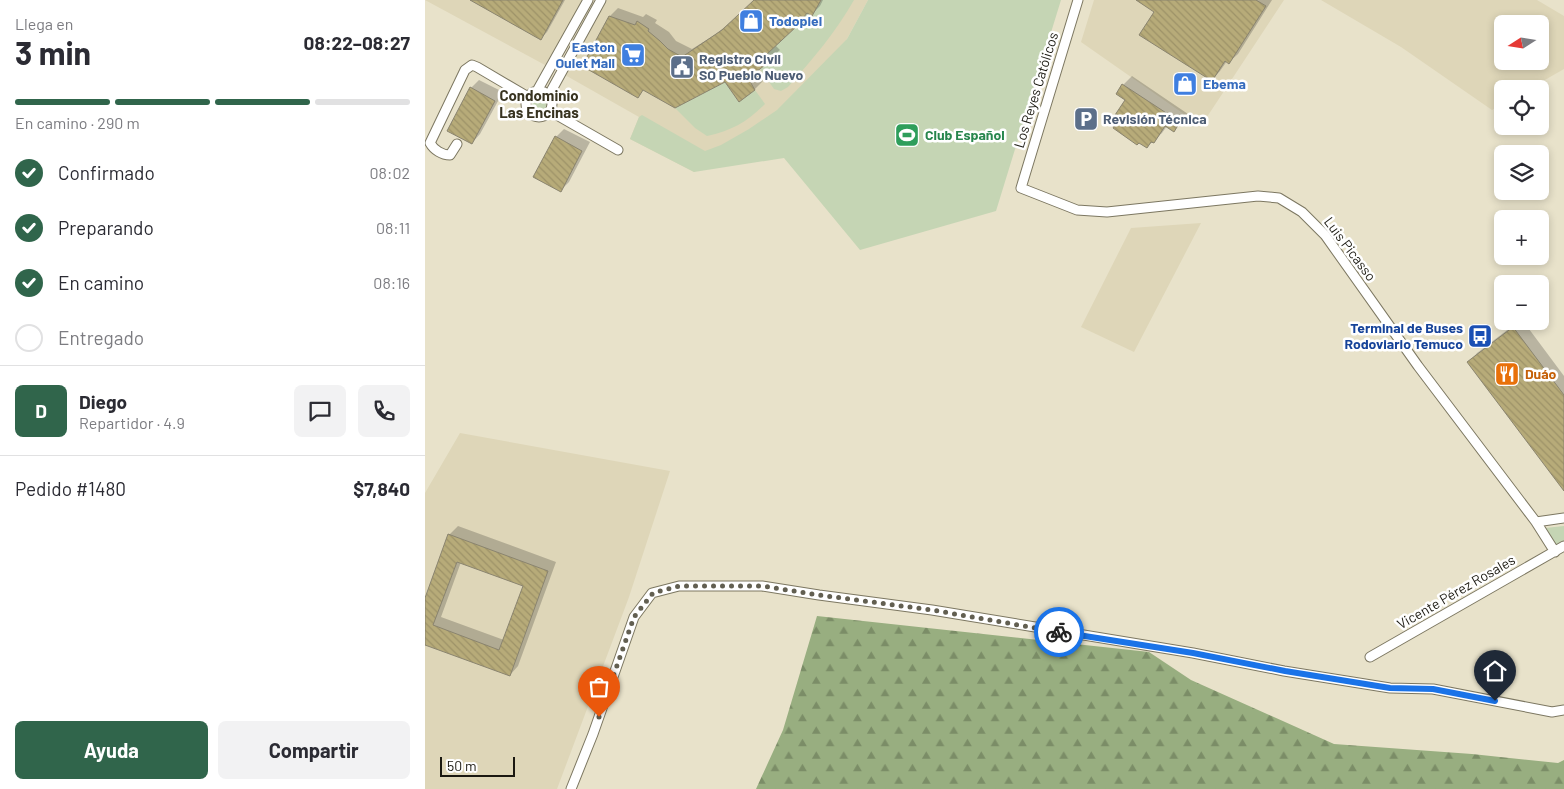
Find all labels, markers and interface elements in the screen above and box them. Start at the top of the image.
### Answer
shop icon: Todopiel [738,8,764,34]
place label: Todopiel [769,12,822,29]
text: Llega en [15,14,73,33]
north arrow [1494,15,1549,70]
map controls [1494,15,1549,330]
street label: Los Reyes Católicos [1010,30,1061,150]
text: 08:22–08:27 [304,31,410,54]
text: 3 min [15,33,91,71]
place label: Easton Oulet Mall [555,38,615,71]
supermarket icon: Easton Oulet Mall [620,42,646,68]
place label: Registro Civil SO Pueblo Nuevo [699,50,803,83]
public building icon: Registro Civil SO Pueblo Nuevo [669,54,695,80]
shop icon: Ebema [1172,71,1198,97]
place label: Ebema [1203,75,1246,92]
button: locate [1494,80,1549,135]
district label: Condominio Las Encinas [499,86,579,121]
parking icon: Revisión Técnica [1073,106,1099,132]
place label: Revisión Técnica [1103,110,1207,127]
text: En camino · 290 m [15,113,140,132]
sports icon: Club Español [894,122,920,148]
place label: Club Español [925,126,1005,143]
button: layers [1494,145,1549,200]
icon: check [15,159,43,187]
text: Confirmado [58,161,155,184]
text: 08:02 [370,163,410,182]
button: + [1494,210,1549,265]
street label: Luis Picasso [1321,213,1380,284]
icon: check [15,214,43,242]
text: Preparando [58,216,154,239]
text: 08:11 [376,218,410,237]
icon: check [15,269,43,297]
text: En camino [58,271,144,294]
text: 08:16 [373,273,410,292]
button: − [1494,275,1549,330]
place label: Terminal de Buses Rodoviario Temuco [1344,319,1463,352]
bus stop icon: Terminal de Buses Rodoviario Temuco [1467,323,1493,349]
text: Entregado [58,326,144,349]
restaurant icon: Duáo [1494,361,1520,387]
place label: Duáo [1525,365,1557,382]
button: chat [294,385,346,437]
button: phone [358,385,410,437]
text: Diego [79,390,127,413]
text: D [35,399,47,422]
text: Repartidor · 4.9 [79,413,185,432]
text: Pedido #1480 [15,477,126,500]
text: $7,840 [353,477,410,500]
street label: Vicente Pérez Rosales [1394,551,1518,632]
courier [1034,607,1084,657]
icon: bike [1045,618,1073,646]
pin [1474,650,1516,701]
icon: home [1481,657,1509,685]
pin [578,666,620,717]
icon: bag [585,673,613,701]
button: Ayuda [15,721,208,779]
button: Compartir [218,721,410,779]
scale bar [440,754,515,777]
text: 50 m [447,757,476,774]

